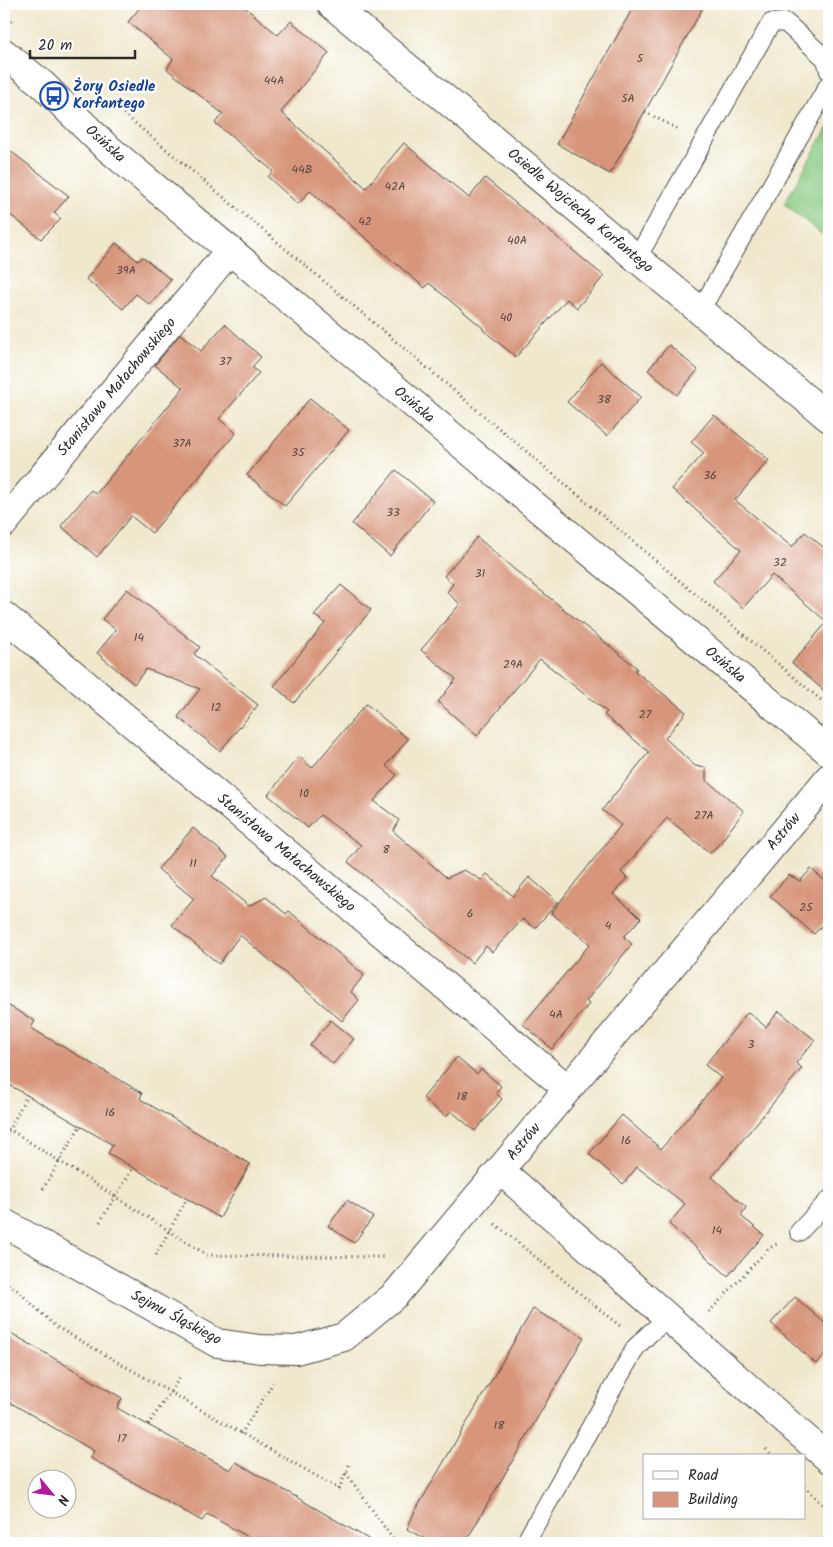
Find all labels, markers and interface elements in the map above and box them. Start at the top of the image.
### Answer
scale bar [30,28,135,60]
text: 20 m [38,34,72,58]
house number: 5 [637,49,645,68]
house number: 44A [264,71,284,90]
place label: Żory Osiedle Korfantego [73,75,156,116]
bus stop icon: Żory Osiedle Korfantego [39,81,69,111]
house number: 5A [621,89,635,108]
street label: Osińska [79,119,131,169]
street label: Osiedle Wojciecha Korfantego [502,142,659,280]
house number: 44B [292,160,312,179]
house number: 42A [385,177,405,196]
house number: 42 [358,212,372,231]
house number: 40A [507,231,527,250]
house number: 39A [116,261,136,280]
house number: 40 [500,308,512,327]
street label: Stanisława Małachowskiego [52,312,183,462]
house number: 37 [219,352,232,371]
street label: Osińska [388,381,440,429]
house number: 38 [597,390,612,409]
house number: 37A [172,434,192,453]
house number: 35 [291,443,306,462]
house number: 36 [703,466,717,485]
house number: 33 [386,503,400,522]
house number: 32 [773,553,787,572]
house number: 31 [475,564,486,583]
house number: 14 [134,628,145,647]
street label: Osińska [699,641,751,689]
house number: 29A [503,655,523,674]
house number: 12 [211,698,221,717]
house number: 27 [639,705,652,724]
house number: 10 [299,784,309,803]
street label: Stanisława Małachowskiego [211,788,361,919]
house number: 27A [694,806,714,825]
street label: Astrów [761,807,808,856]
house number: 8 [382,840,390,859]
house number: 11 [189,854,197,873]
house number: 25 [799,898,814,917]
house number: 6 [467,904,473,923]
house number: 4 [605,916,612,935]
house number: 4A [549,1005,563,1024]
house number: 3 [748,1035,755,1054]
house number: 18 [457,1087,468,1106]
house number: 16 [105,1103,115,1122]
street label: Astrów [501,1117,548,1166]
house number: 16 [621,1131,631,1150]
house number: 14 [712,1221,723,1240]
street label: Sejmu Śląskiego [126,1284,226,1352]
house number: 18 [494,1416,505,1435]
house number: 17 [117,1429,127,1448]
legend [643,1454,806,1520]
text: Road [688,1464,719,1488]
north arrow [28,1470,78,1520]
text: Building [688,1488,738,1512]
text: N [51,1491,74,1509]

